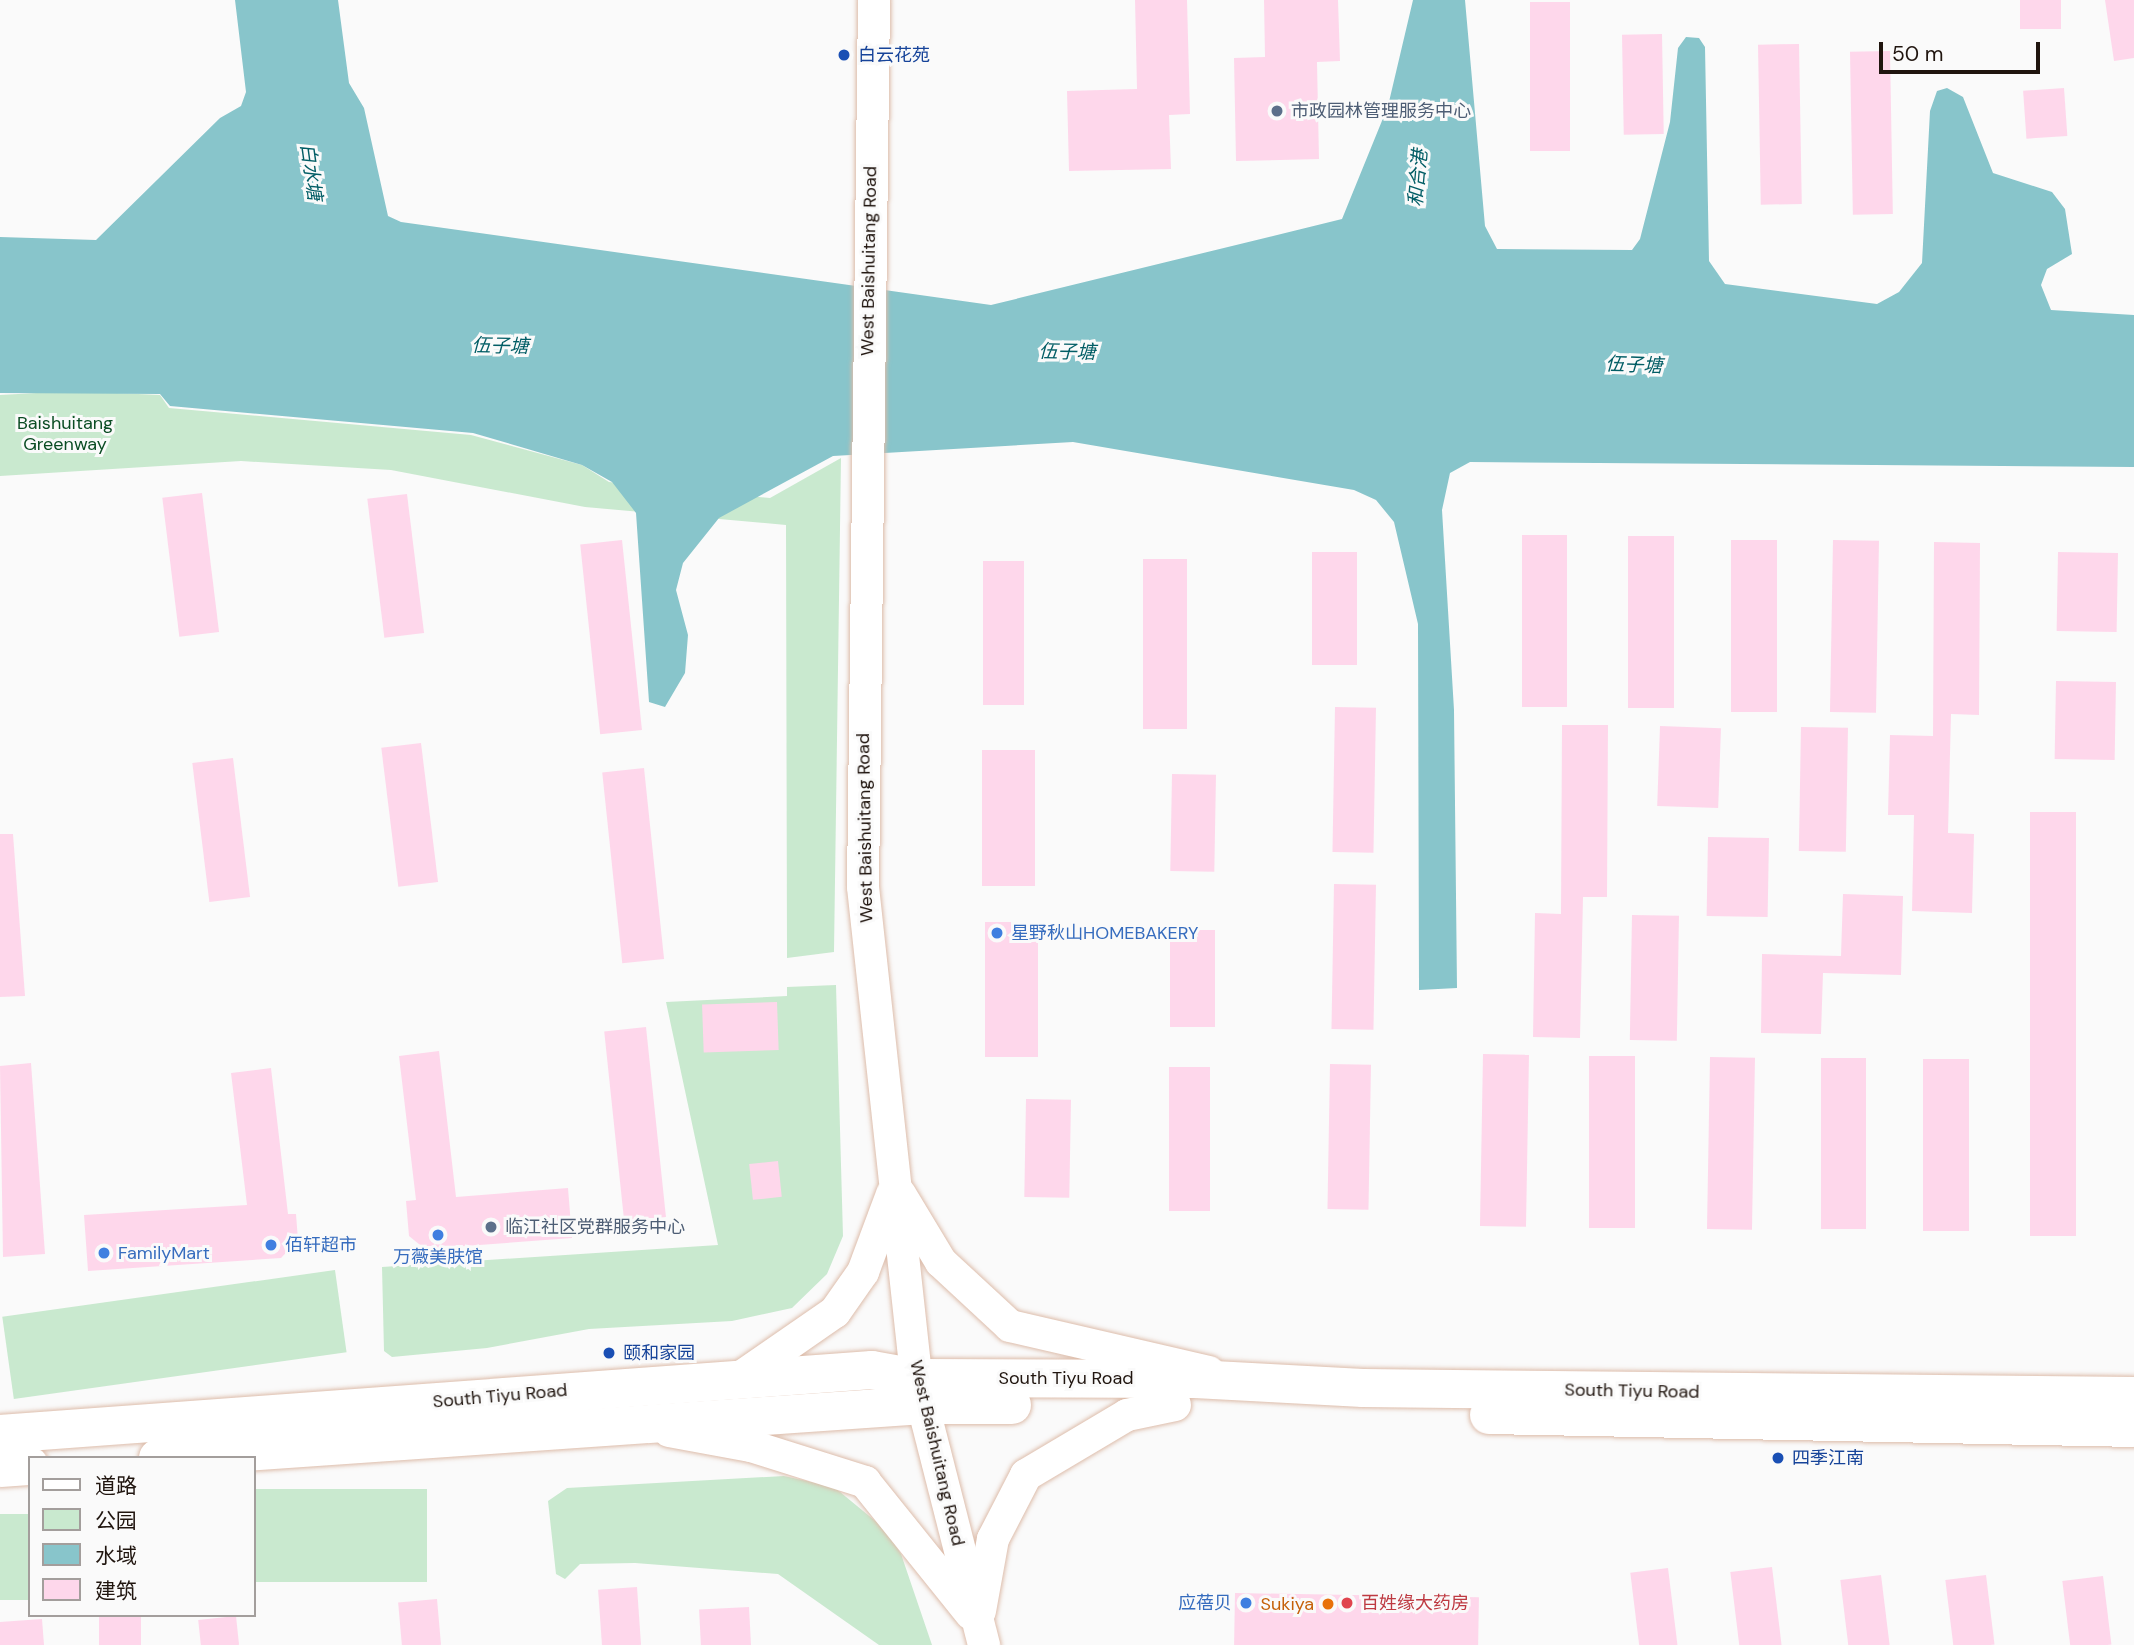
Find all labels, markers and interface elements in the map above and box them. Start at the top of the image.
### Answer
scale bar [1882,28,2043,72]
text: 50 m [1892,40,1943,68]
place label: 白云花苑 [858,44,930,66]
marker: 白云花苑 [836,47,852,63]
place label: 市政园林管理服务中心 [1291,100,1471,122]
marker: 市政园林管理服务中心 [1269,103,1285,119]
water label: 白水塘 [296,142,326,202]
water label: 和合港 [1404,149,1432,207]
street label: West Baishuitang Road [857,166,881,356]
water label: 伍子塘 [471,334,529,358]
water label: 伍子塘 [1038,340,1096,364]
water label: 伍子塘 [1605,353,1663,377]
park label: Baishuitang Greenway [17,413,113,456]
street label: West Baishuitang Road [853,733,877,923]
place label: 星野秋山HOMEBAKERY [1011,922,1198,944]
marker: 星野秋山HOMEBAKERY [989,925,1005,941]
place label: 临江社区党群服务中心 [505,1216,685,1238]
marker: 临江社区党群服务中心 [483,1219,499,1235]
marker: 万薇美肤馆 [430,1227,446,1243]
place label: 佰轩超市 [285,1234,357,1256]
marker: 佰轩超市 [263,1237,279,1253]
place label: FamilyMart [118,1242,210,1264]
marker: FamilyMart [96,1245,112,1261]
place label: 万薇美肤馆 [393,1246,483,1268]
place label: 颐和家园 [623,1342,695,1364]
marker: 颐和家园 [601,1345,617,1361]
street label: West Baishuitang Road [905,1358,969,1548]
street label: South Tiyu Road [998,1367,1134,1389]
street label: South Tiyu Road [432,1379,568,1413]
street label: South Tiyu Road [1564,1379,1700,1403]
place label: 四季江南 [1792,1447,1864,1469]
marker: 四季江南 [1770,1450,1786,1466]
legend [28,1456,256,1617]
text: 道路 [95,1472,137,1500]
text: 公园 [95,1507,137,1535]
text: 水域 [95,1542,137,1570]
text: 建筑 [95,1577,137,1605]
place label: 应蓓贝 [1178,1592,1232,1614]
place label: 百姓缘大药房 [1361,1592,1469,1614]
place label: Sukiya [1261,1593,1314,1615]
marker: 应蓓贝 [1238,1595,1254,1611]
marker: 百姓缘大药房 [1339,1595,1355,1611]
marker: Sukiya [1320,1596,1336,1612]

